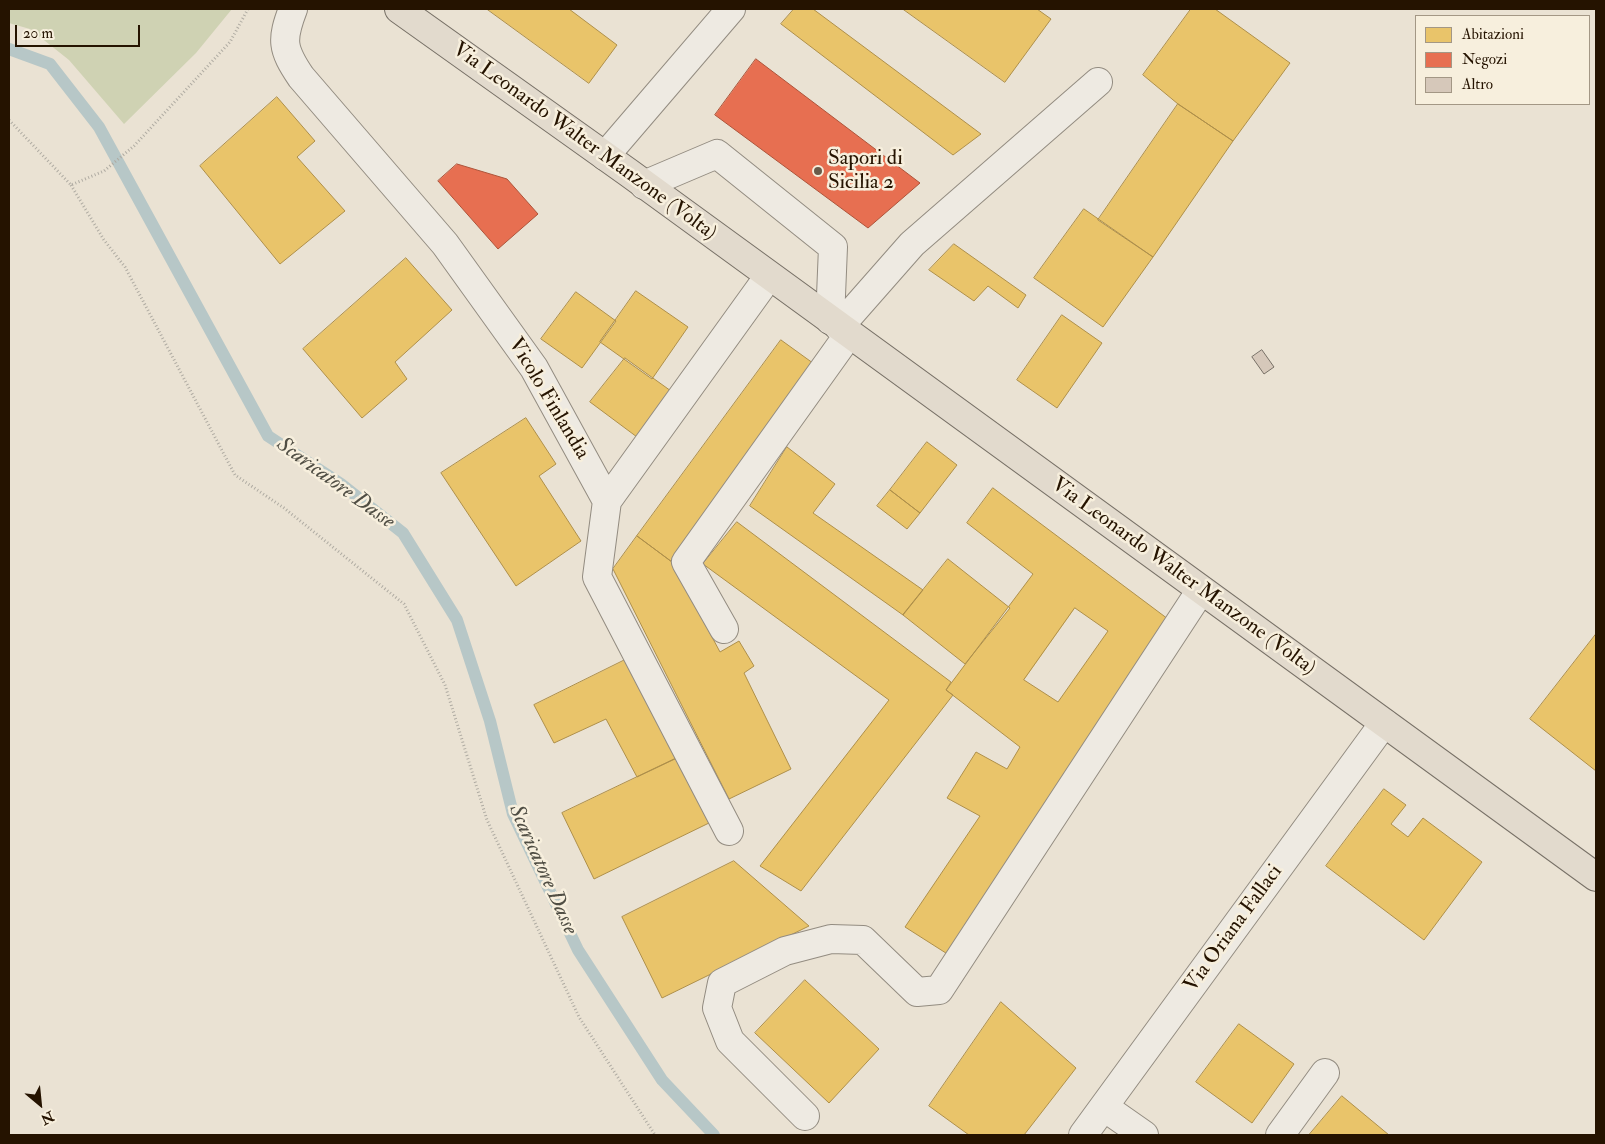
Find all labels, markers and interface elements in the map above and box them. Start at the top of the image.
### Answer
scale bar [18,15,142,47]
legend [1415,15,1590,105]
text: 20 m [23,24,53,43]
text: Abitazioni [1462,25,1524,44]
street label: Via Leonardo Walter Manzone (Volta) [447,38,721,246]
text: Negozi [1462,50,1507,69]
text: Altro [1462,75,1493,94]
place label: Sapori di Sicilia 2 [828,146,903,196]
marker: Sapori di Sicilia 2 [812,165,824,177]
street label: Vicolo Finlandia [502,334,594,464]
water label: Scaricatore Dasse [271,432,399,536]
street label: Via Leonardo Walter Manzone (Volta) [1046,473,1320,681]
water label: Scaricatore Dasse [502,801,582,939]
street label: Via Oriana Fallaci [1179,860,1289,998]
north arrow [15,1079,65,1129]
text: N [38,1107,57,1128]

